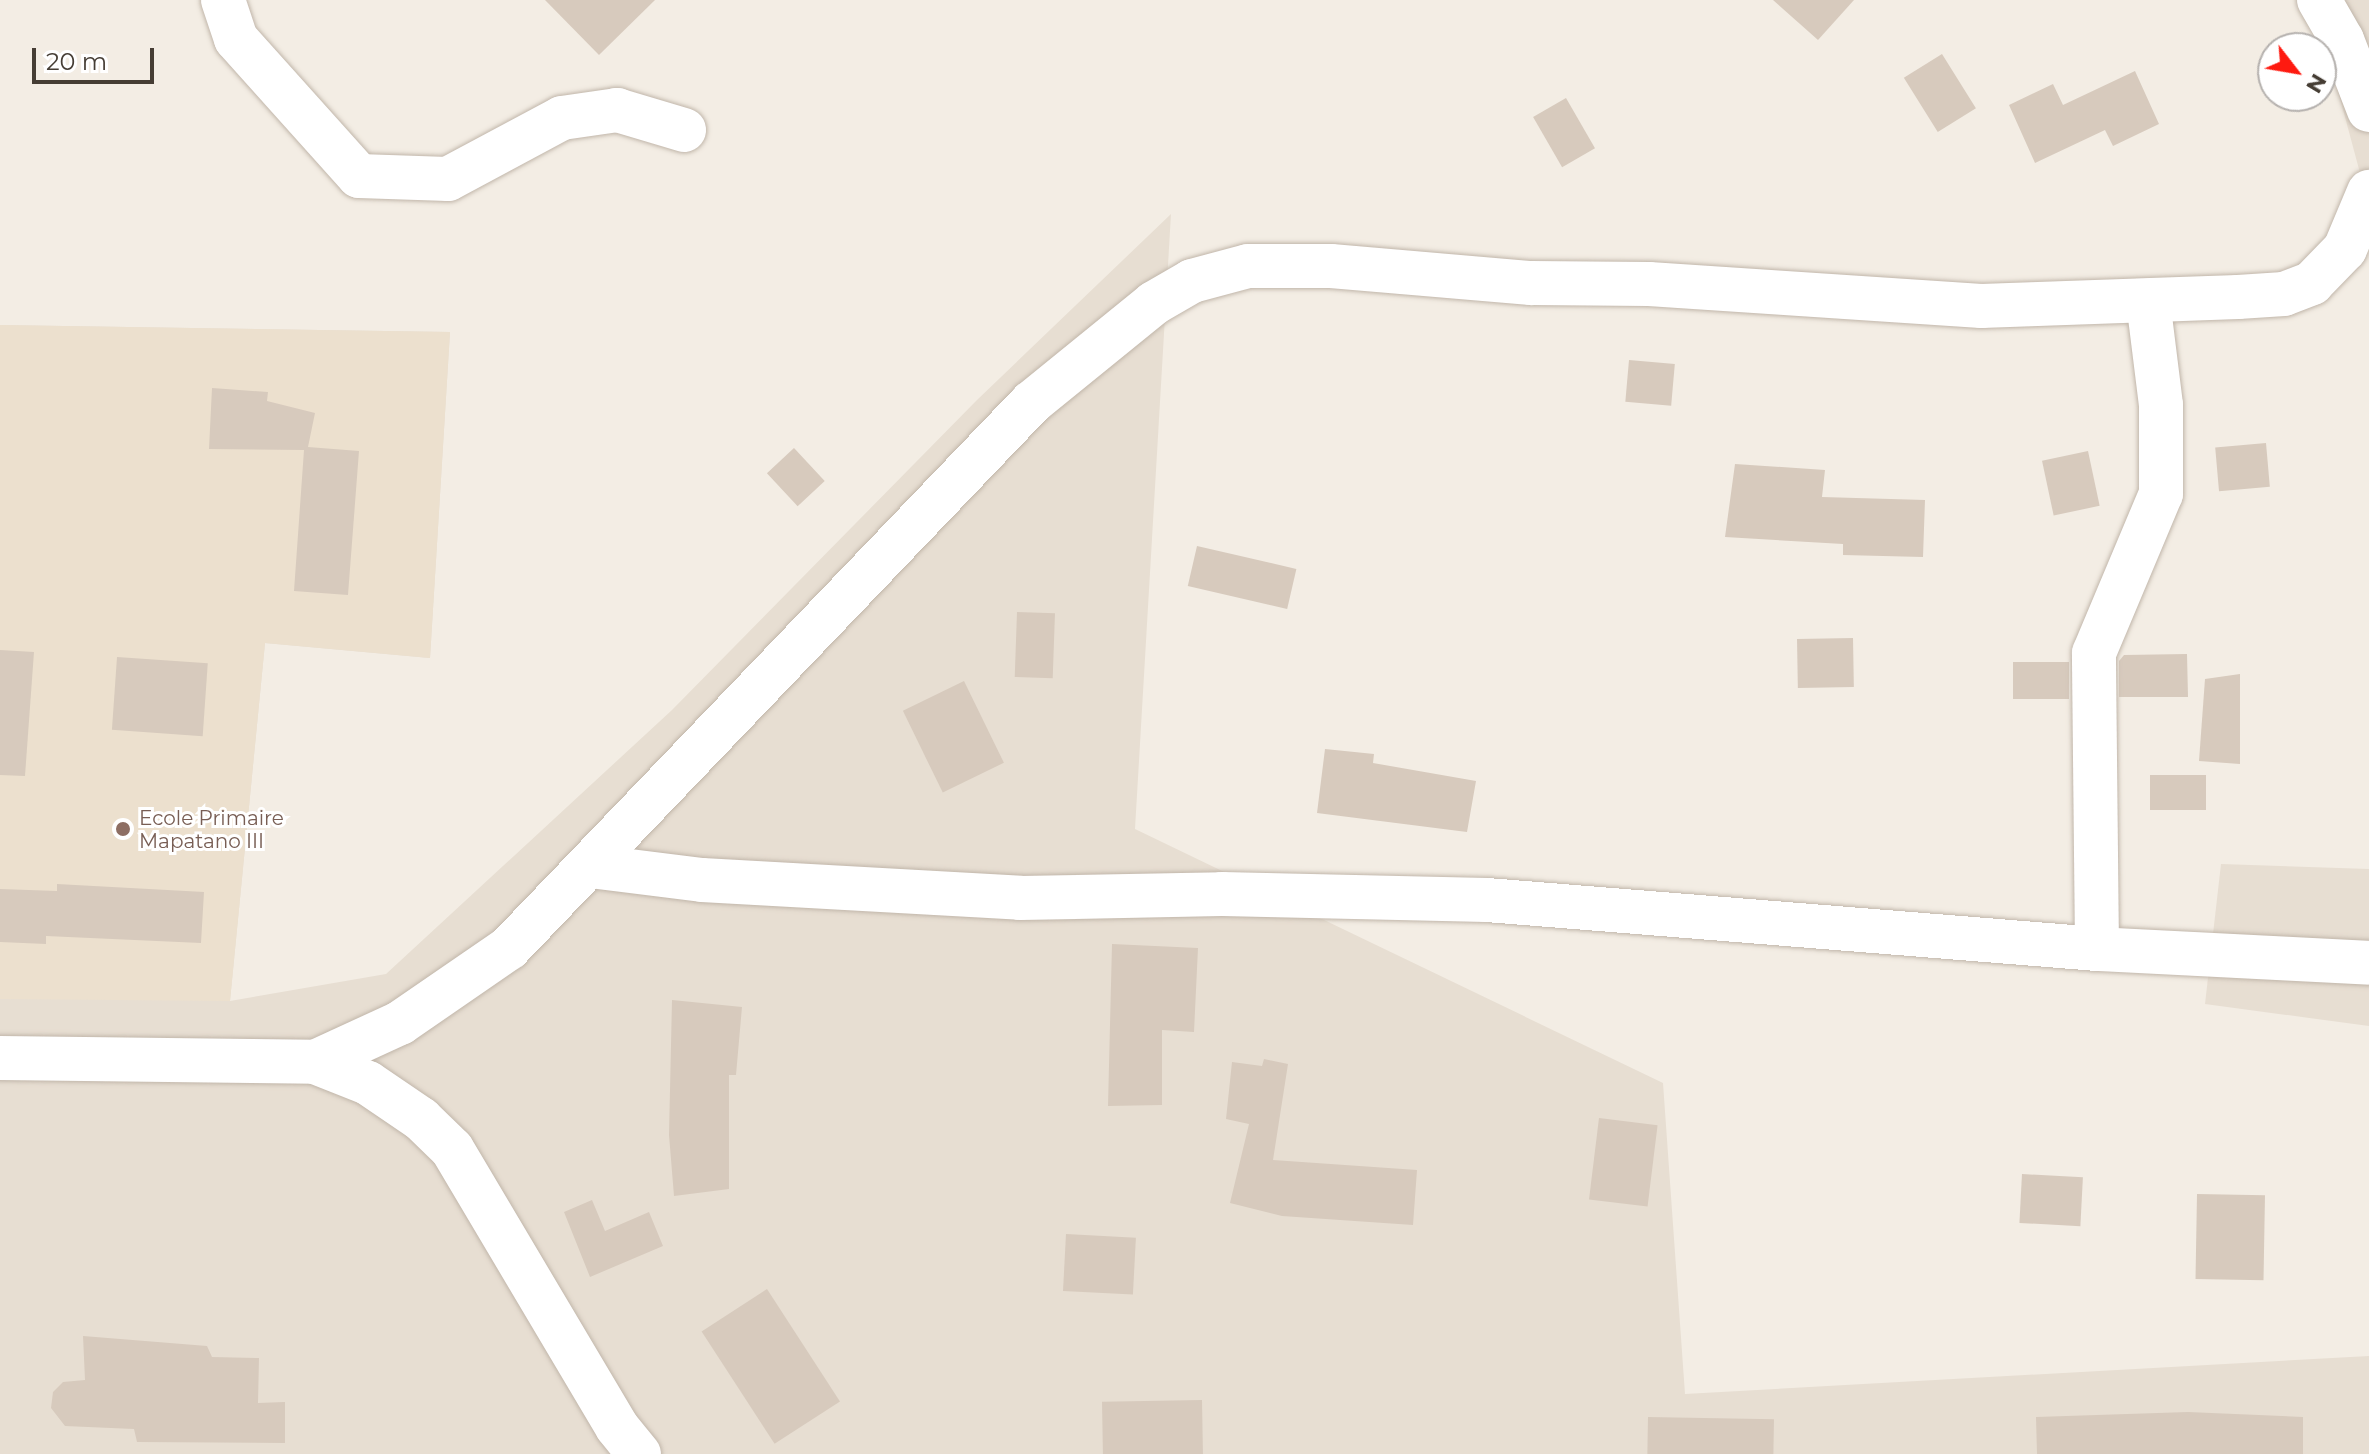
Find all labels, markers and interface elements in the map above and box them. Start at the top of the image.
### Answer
scale bar [36,32,158,82]
north arrow [2257,32,2337,112]
text: 20 m [46,47,107,76]
text: N [2300,69,2332,98]
place label: Ecole Primaire Mapatano III [139,806,284,853]
marker: Ecole Primaire Mapatano III [114,820,132,838]

